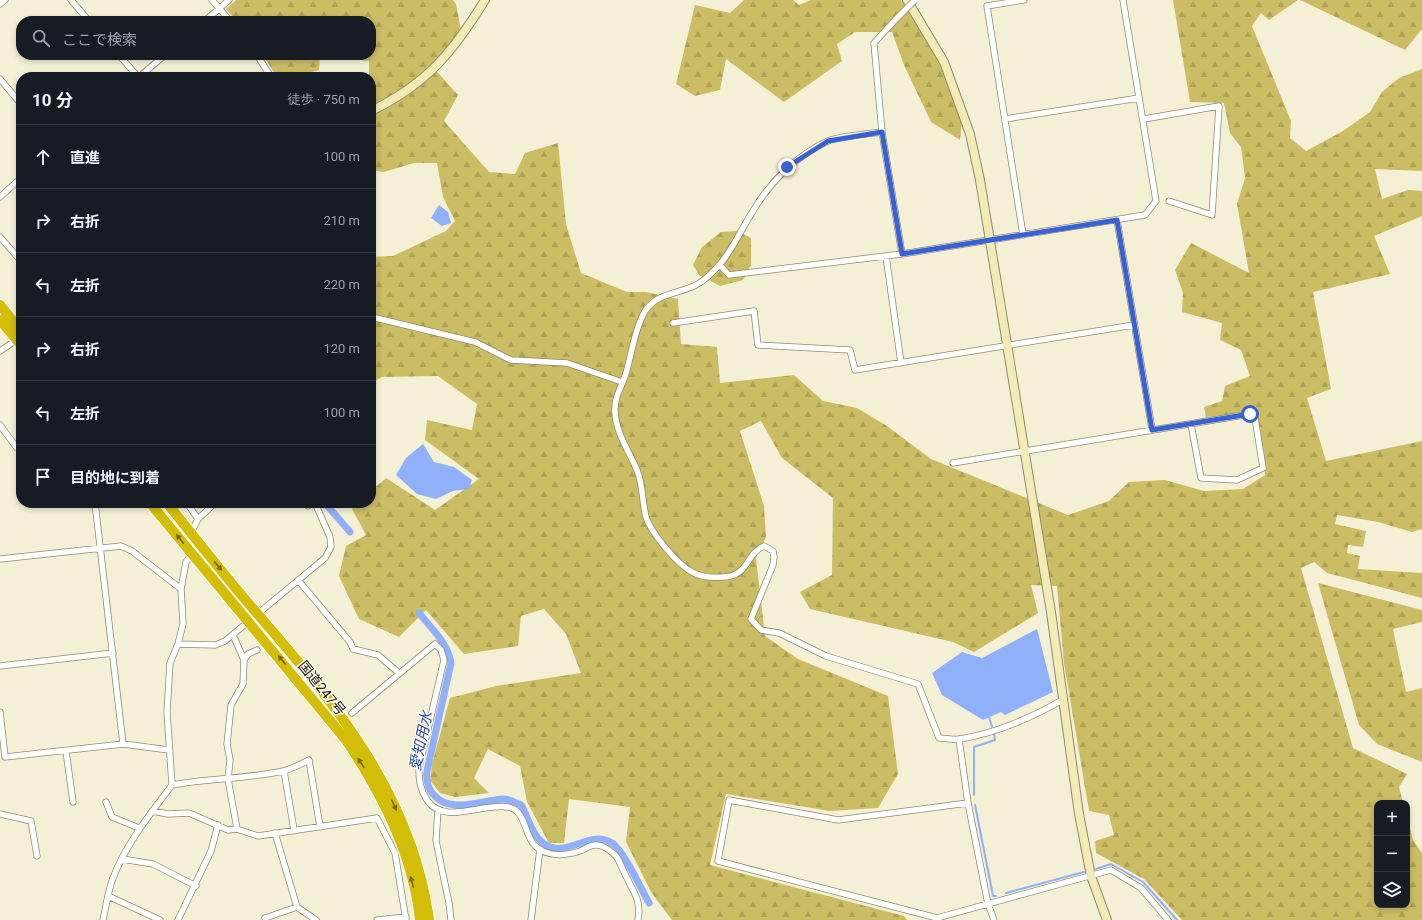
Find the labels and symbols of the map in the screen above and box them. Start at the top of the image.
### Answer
route end [778,158,796,176]
route start [1241,405,1259,423]
one-way arrow [175,534,184,545]
one-way arrow [213,560,222,571]
one-way arrow [277,655,286,666]
street label: 国道247号 [295,657,349,719]
water label: 愛知用水 [406,708,436,772]
one-way arrow [357,758,365,768]
one-way arrow [391,799,397,810]
one-way arrow [409,876,415,888]

